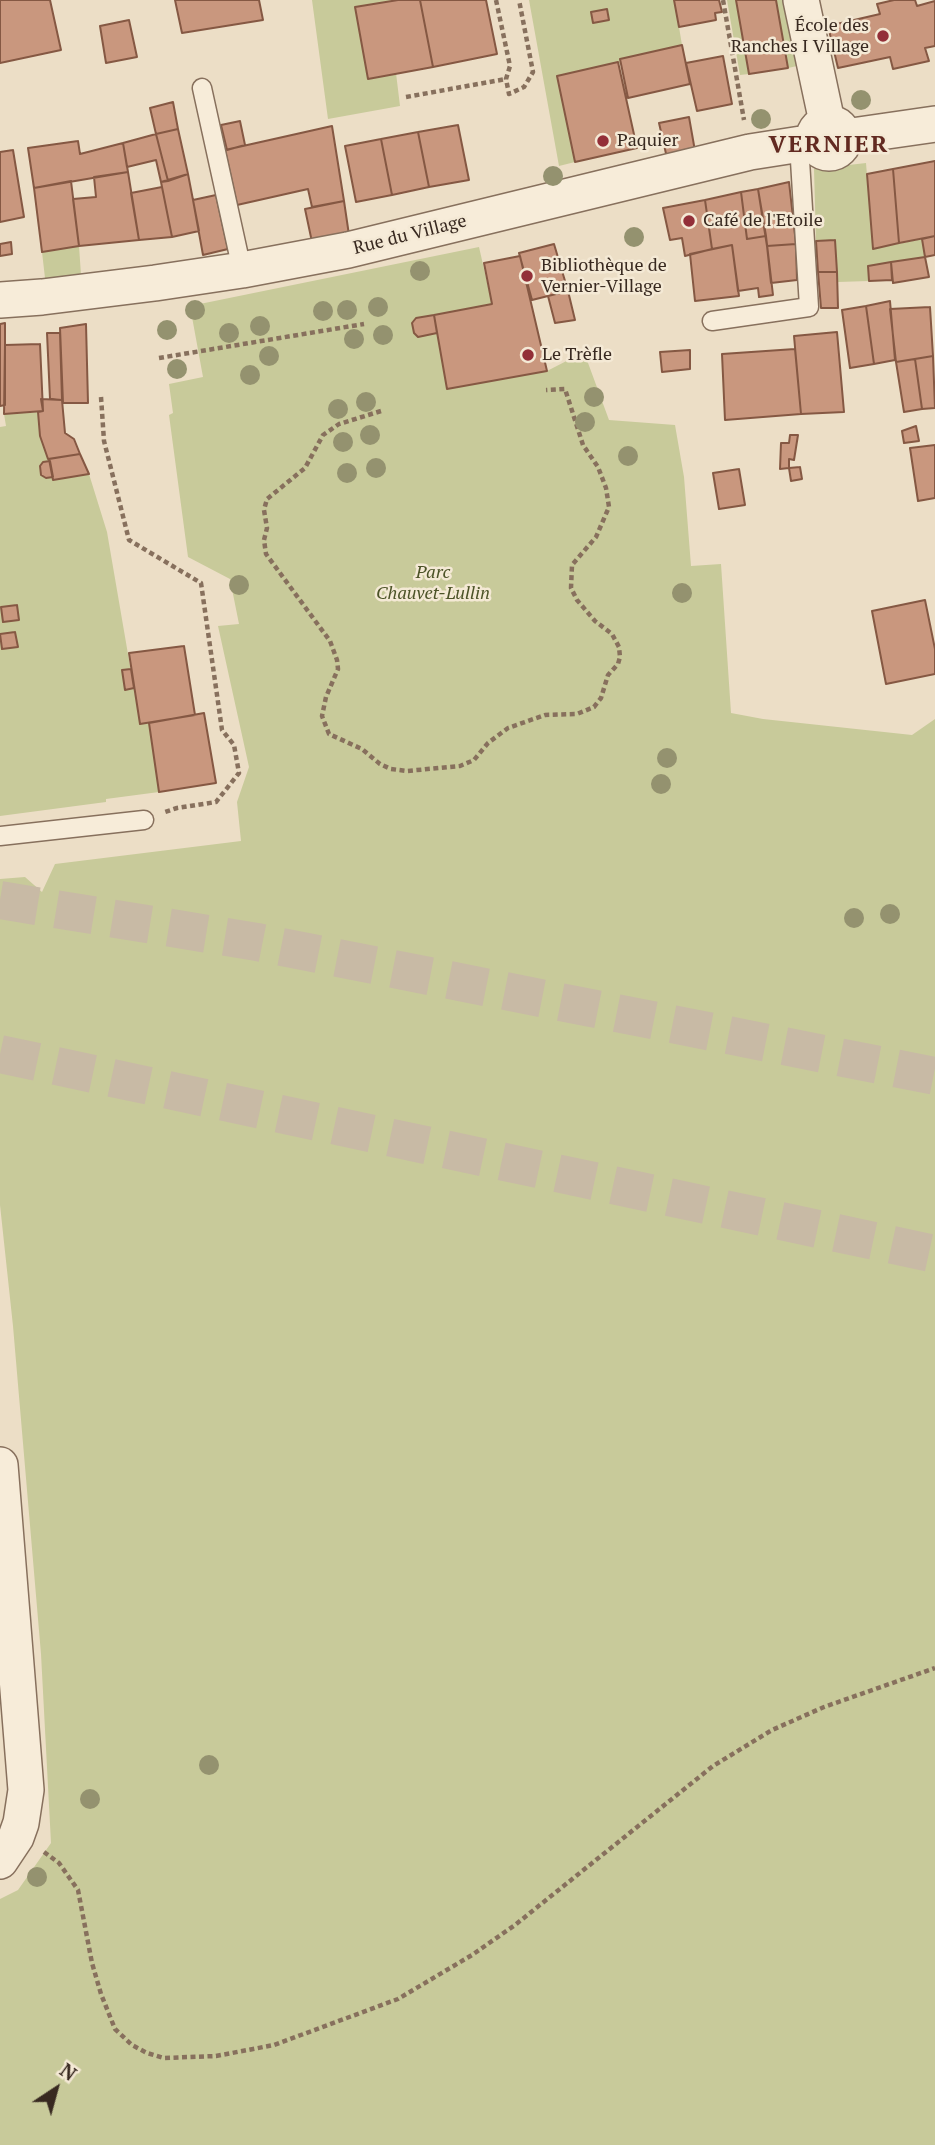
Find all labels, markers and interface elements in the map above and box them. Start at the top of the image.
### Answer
place label: École des Ranches I Village [731,15,869,58]
marker: École des Ranches I Village [875,28,891,44]
place label: Paquier [617,130,678,152]
district label: VERNIER [769,131,889,159]
marker: Paquier [595,133,611,149]
street label: Rue du Village [351,210,469,260]
place label: Café de l'Etoile [703,210,823,232]
marker: Café de l'Etoile [681,213,697,229]
place label: Bibliothèque de Vernier-Village [541,255,667,298]
marker: Bibliothèque de Vernier-Village [519,268,535,284]
place label: Le Trèfle [542,344,612,366]
marker: Le Trèfle [520,347,536,363]
park label: Parc Chauvet-Lullin [376,562,490,604]
north arrow [21,2054,91,2124]
text: N [55,2057,82,2086]

